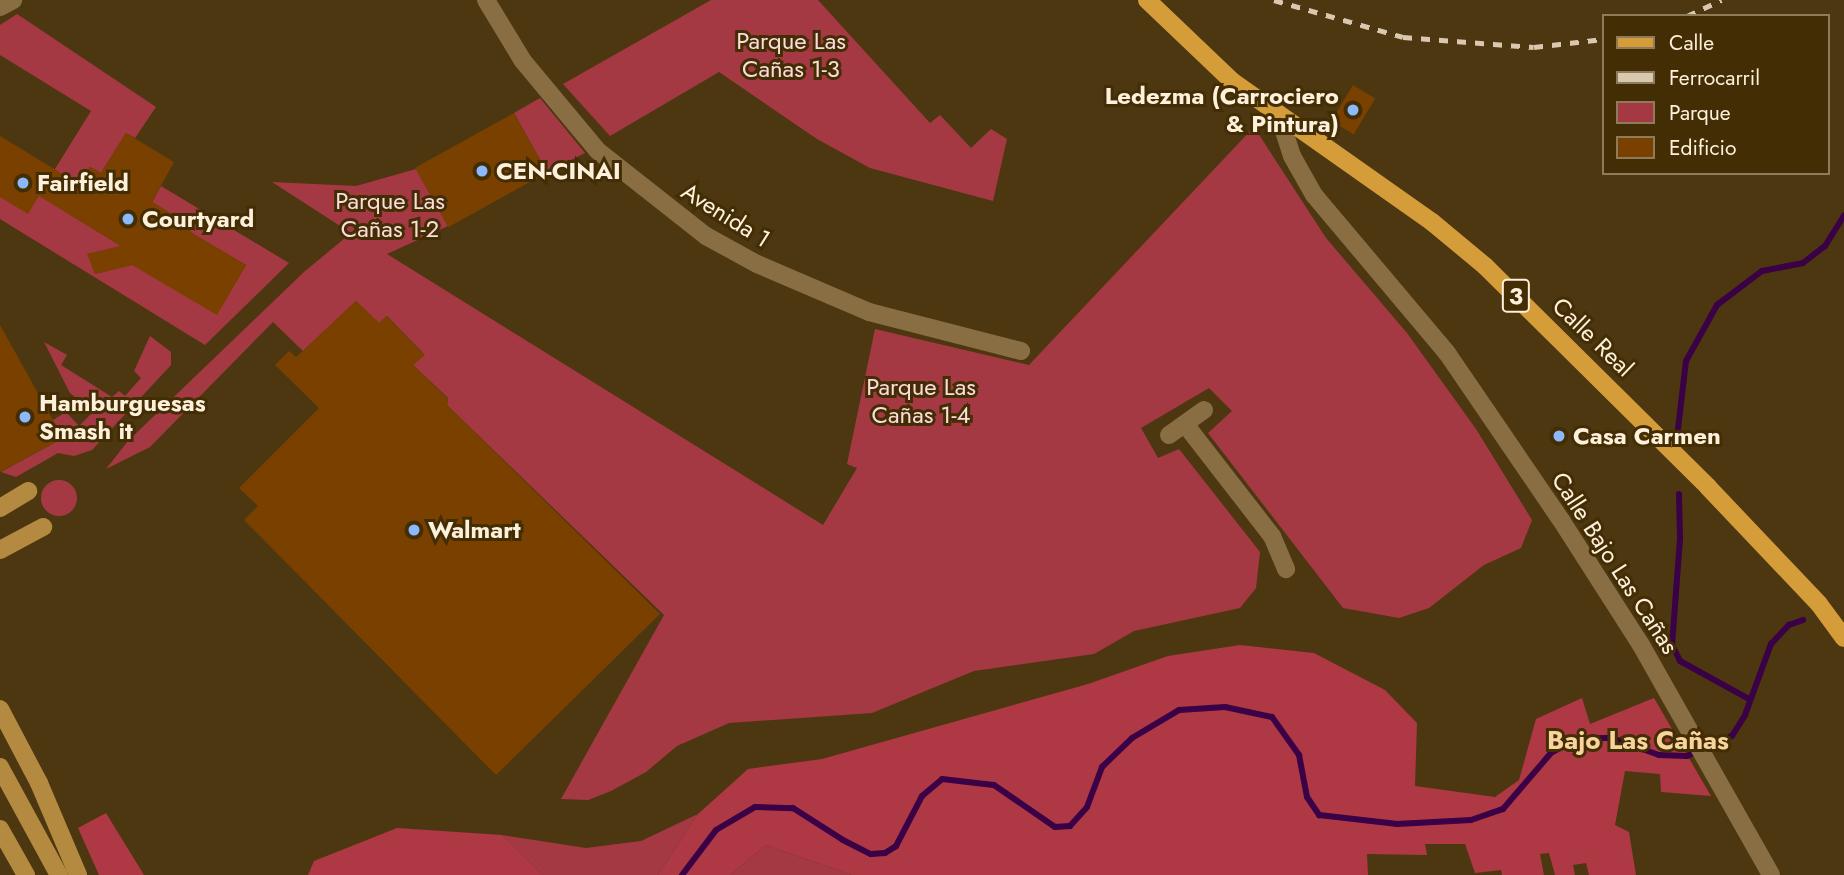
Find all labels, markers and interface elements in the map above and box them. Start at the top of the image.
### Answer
legend [1602,14,1830,175]
park label: Parque Las Cañas 1-3 [736,27,846,83]
text: Calle [1669,28,1714,58]
text: Ferrocarril [1669,63,1760,93]
place label: Ledezma (Carrociero & Pintura) [1105,82,1339,138]
text: Parque [1669,98,1731,128]
marker: Ledezma (Carrociero & Pintura) [1345,102,1361,118]
text: Edificio [1669,133,1736,163]
place label: CEN-CINAI [496,157,621,185]
marker: CEN-CINAI [474,163,490,179]
place label: Fairfield [37,169,129,197]
marker: Fairfield [15,175,31,191]
street label: Avenida 1 [676,176,776,254]
park label: Parque Las Cañas 1-2 [335,187,445,243]
place label: Courtyard [142,205,254,233]
marker: Courtyard [120,211,136,227]
road number: 3 [1500,276,1532,316]
street label: Calle Real [1547,291,1639,383]
park label: Parque Las Cañas 1-4 [866,373,976,429]
place label: Hamburguesas Smash it [39,389,206,445]
marker: Hamburguesas Smash it [17,409,33,425]
place label: Casa Carmen [1573,422,1721,450]
marker: Casa Carmen [1551,428,1567,444]
street label: Calle Bajo Las Cañas [1546,467,1684,659]
place label: Walmart [428,516,521,544]
marker: Walmart [406,522,422,538]
district label: Bajo Las Cañas [1547,725,1729,757]

